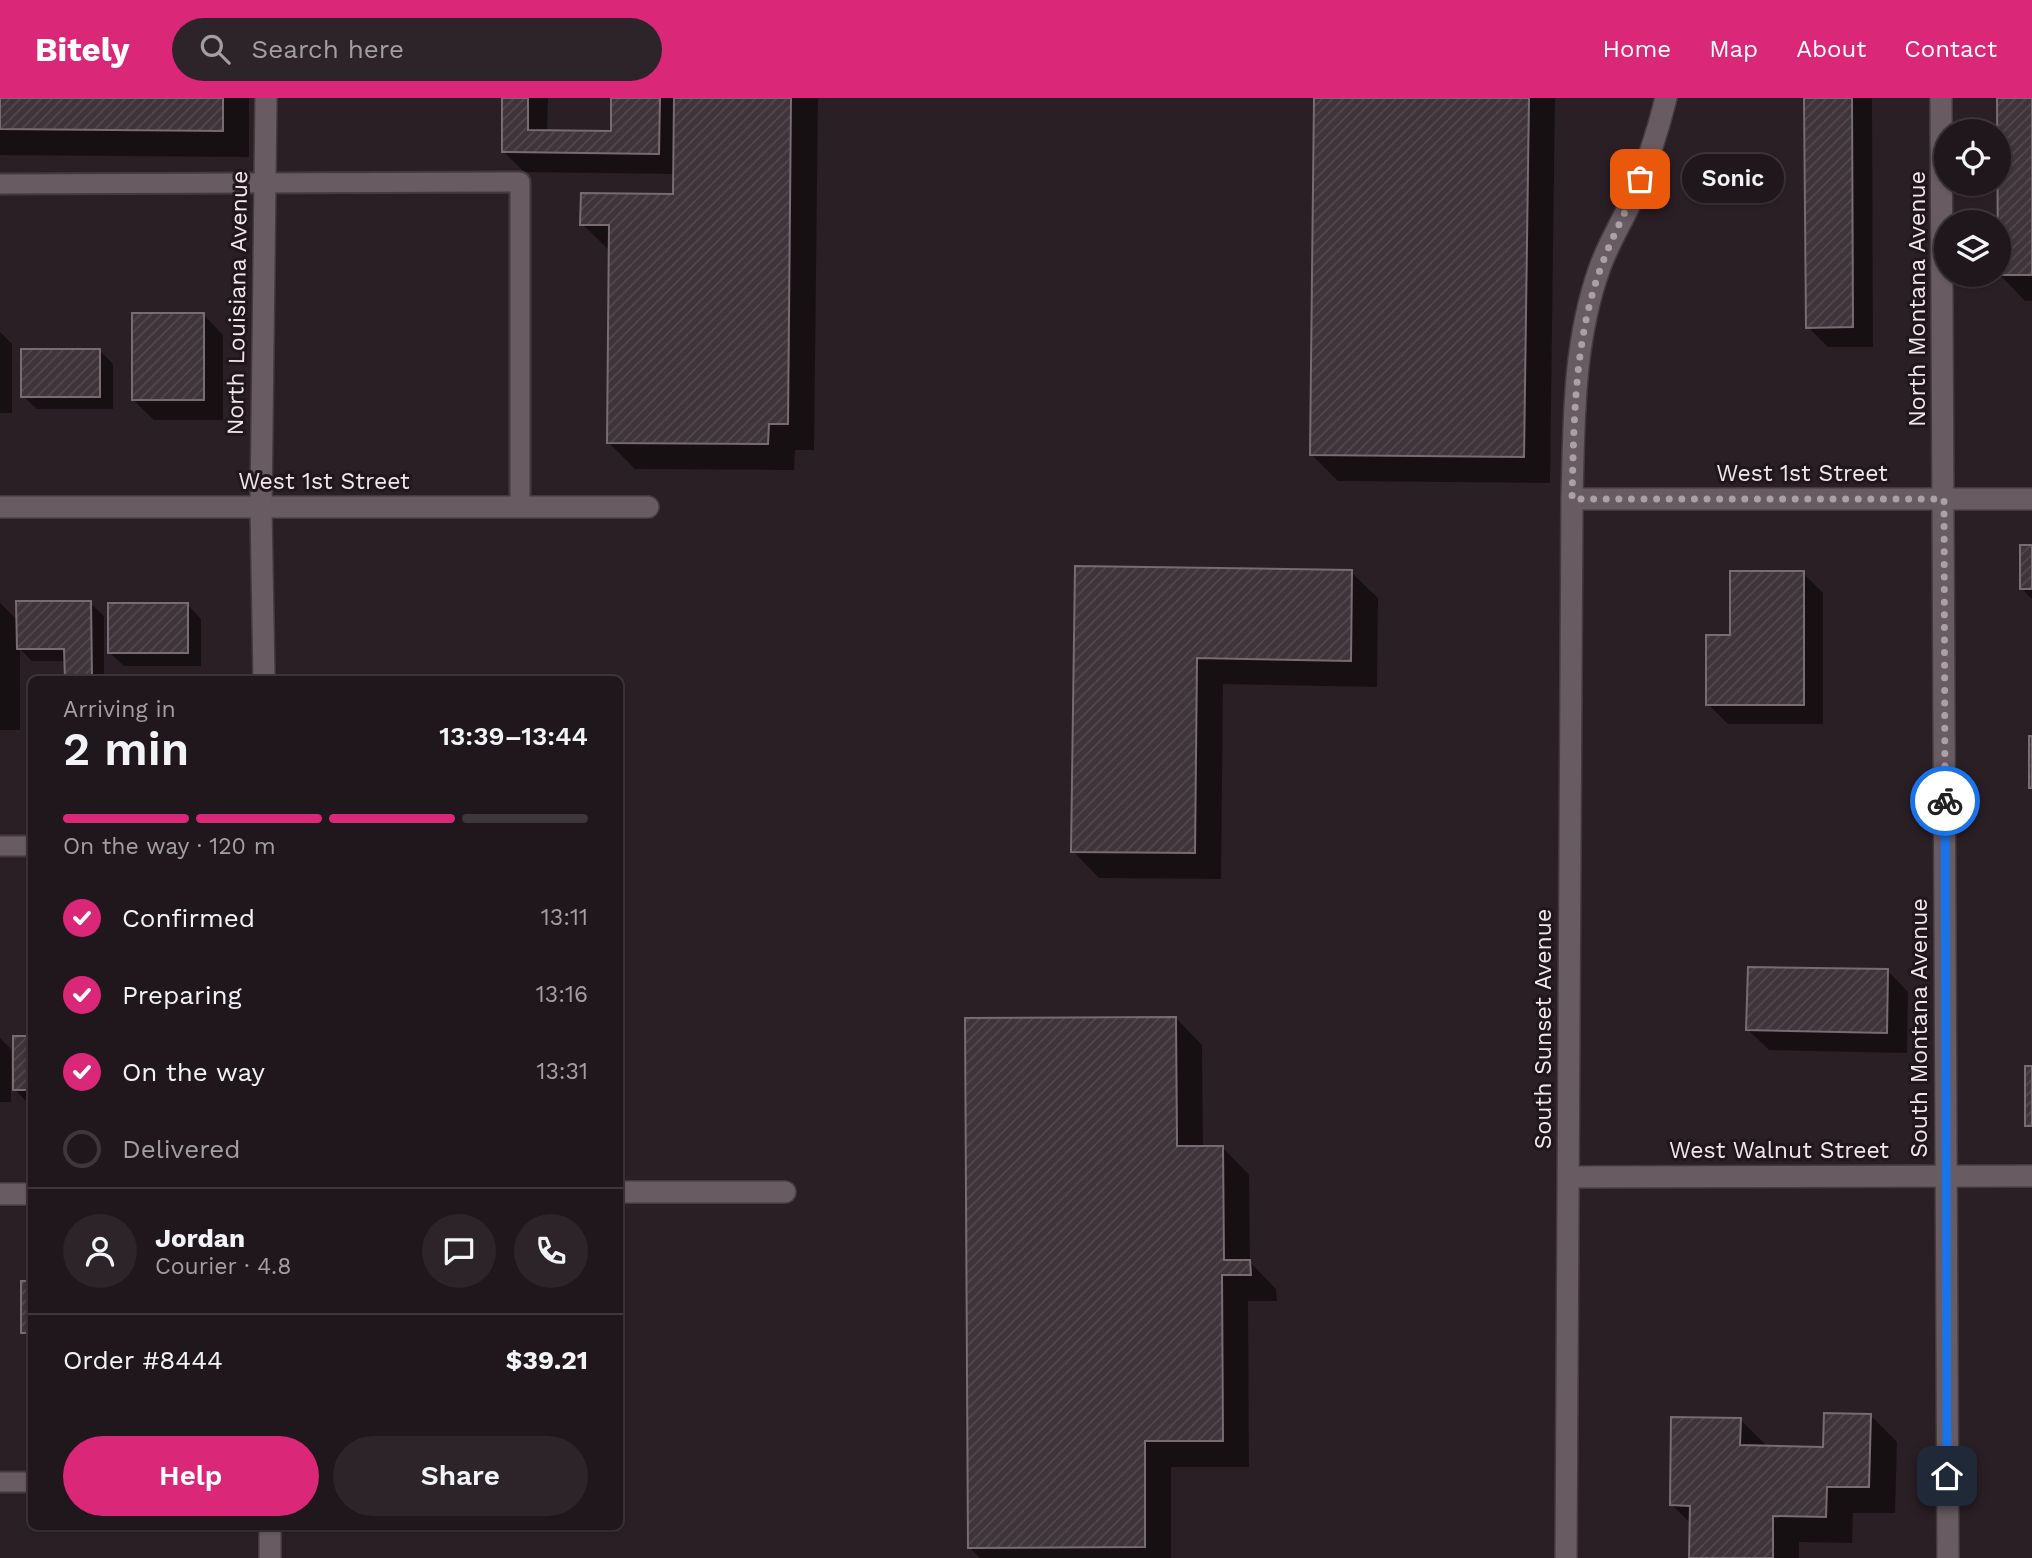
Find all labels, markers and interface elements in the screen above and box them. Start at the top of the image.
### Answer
search box [172,18,662,81]
text: Bitely [35,30,130,69]
icon: search [196,30,234,68]
text: Search here [252,34,404,64]
text: Home [1603,35,1671,63]
text: Map [1709,35,1758,63]
text: About [1796,35,1866,63]
text: Contact [1904,35,1997,63]
map controls [1934,119,2011,287]
button: locate [1934,119,2011,196]
pin [1610,149,1670,209]
callout: Sonic [1682,154,1784,204]
icon: bag [1621,160,1659,198]
text: Sonic [1702,165,1764,192]
street label: North Louisiana Avenue [222,170,253,436]
street label: North Montana Avenue [1904,171,1931,427]
button: layers [1934,210,2011,287]
street label: West 1st Street [1716,460,1888,487]
street label: West 1st Street [238,468,410,495]
text: Arriving in [63,696,176,723]
text: 13:39–13:44 [439,721,588,751]
text: 2 min [63,722,189,776]
courier [1910,766,1980,836]
icon: bike [1926,782,1964,820]
text: On the way · 120 m [63,833,276,860]
street label: South Montana Avenue [1906,898,1933,1158]
icon: check [63,899,101,937]
text: Confirmed [122,903,255,933]
text: 13:11 [541,904,588,931]
street label: South Sunset Avenue [1530,909,1557,1149]
icon: check [63,976,101,1014]
text: Preparing [122,980,242,1010]
text: 13:16 [536,981,588,1008]
icon: check [63,1053,101,1091]
text: On the way [122,1057,265,1087]
text: 13:31 [536,1058,588,1085]
text: Delivered [122,1134,241,1164]
street label: West Walnut Street [1669,1137,1889,1164]
button: person [63,1214,137,1288]
button: chat [422,1214,496,1288]
button: phone [514,1214,588,1288]
text: Jordan [155,1223,245,1253]
text: Courier · 4.8 [155,1253,291,1280]
text: Order #8444 [63,1345,223,1375]
text: $39.21 [506,1345,588,1375]
button: Help [63,1436,319,1516]
button: Share [333,1436,588,1516]
pin [1917,1446,1977,1506]
icon: home [1928,1457,1966,1495]

